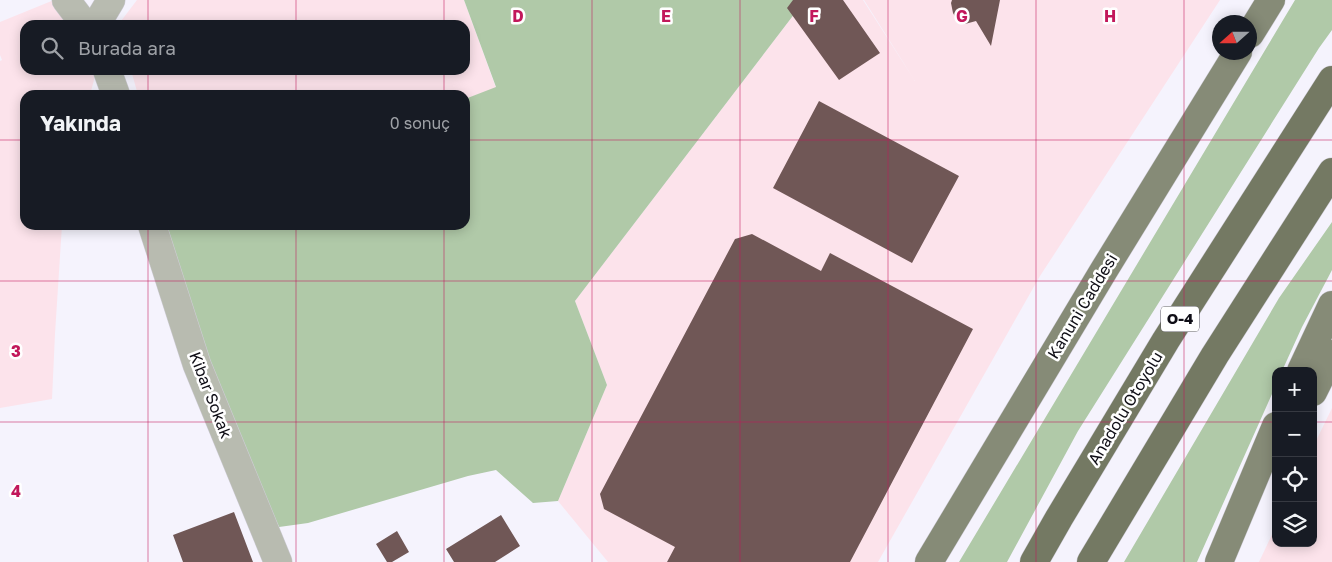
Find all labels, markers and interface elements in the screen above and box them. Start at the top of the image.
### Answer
text: D [512,6,524,26]
text: E [661,6,671,26]
text: F [809,6,819,26]
text: G [956,6,968,26]
text: H [1104,6,1116,26]
north arrow [1212,15,1257,60]
search box [20,20,470,75]
icon: search [38,34,66,62]
text: Burada ara [78,36,176,59]
text: Yakında [40,110,121,136]
text: 0 sonuç [390,113,450,133]
street label: Kanuni Caddesi [1043,250,1121,362]
road number: O-4 [1161,306,1199,332]
text: 3 [11,341,21,361]
street label: Anadolu Otoyolu [1083,348,1167,468]
street label: Kibar Sokak [185,349,237,441]
map controls [1272,367,1317,547]
button: + [1272,367,1317,412]
button: − [1272,412,1317,457]
button: locate [1272,457,1317,502]
text: 4 [11,481,21,501]
button: layers [1272,502,1317,547]

